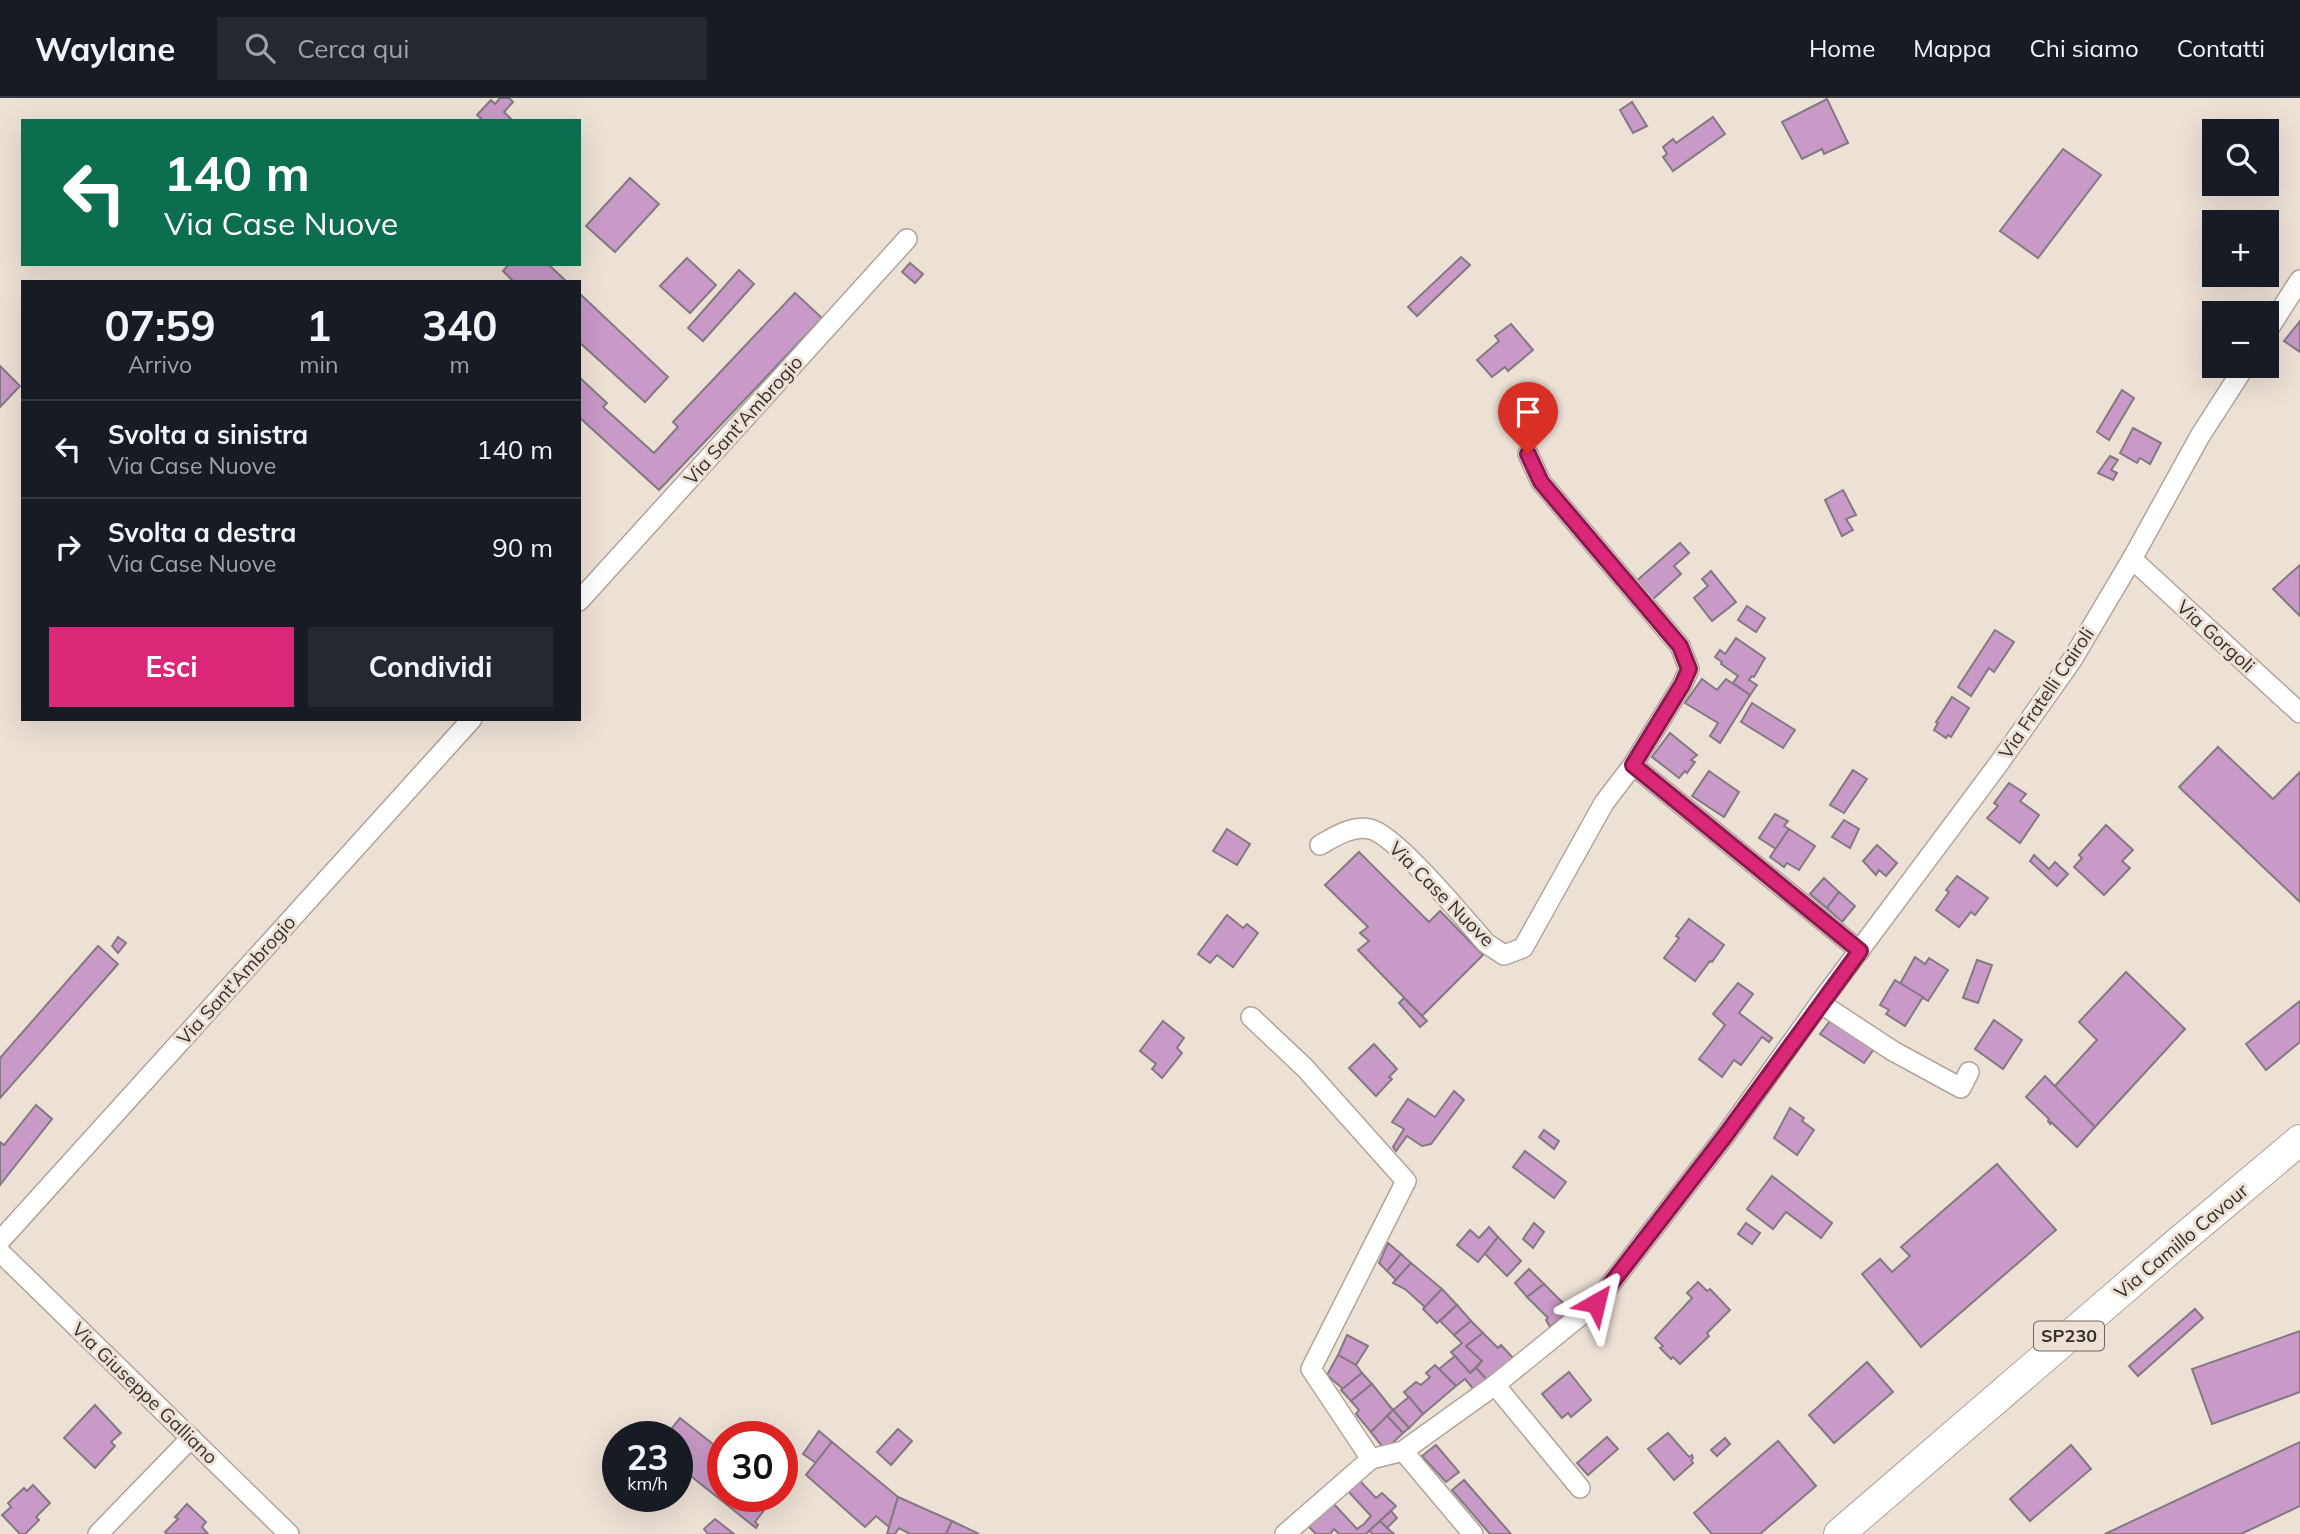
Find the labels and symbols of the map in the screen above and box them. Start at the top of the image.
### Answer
street label: Via Sant'Ambrogio [679,350,807,490]
pin [1498,382,1558,454]
street label: Via Gorgoli [2172,595,2260,677]
street label: Via Fratelli Cairoli [1993,623,2099,763]
street label: Via Case Nuove [1384,836,1500,952]
street label: Via Sant'Ambrogio [172,910,300,1050]
street label: Via Camillo Cavour [2109,1178,2253,1304]
position arrow [1559,1266,1633,1340]
street label: Via Giuseppe Galliano [67,1317,223,1469]
road number: SP230 [2034,1322,2104,1350]
speed limit sign: 30 [707,1421,798,1512]

